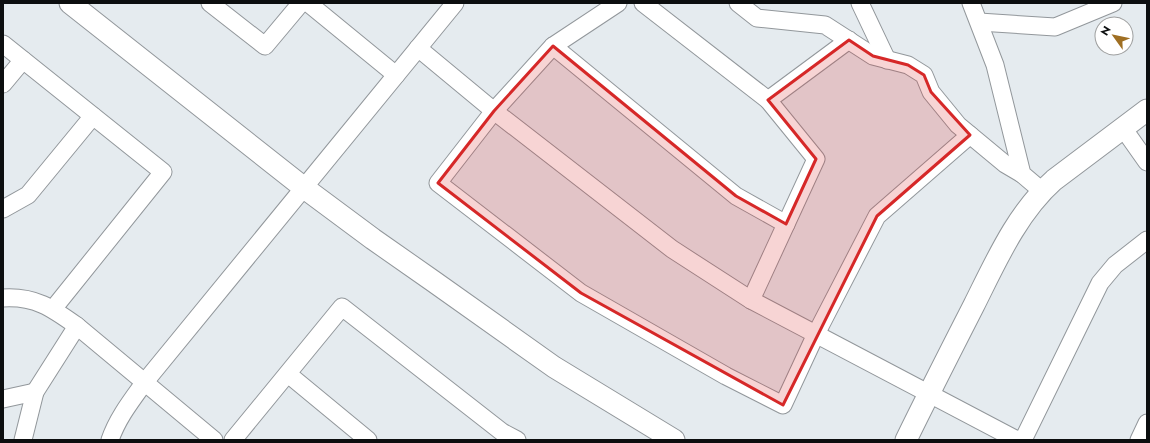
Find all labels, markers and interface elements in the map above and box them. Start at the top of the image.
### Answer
north arrow [1094,16,1134,56]
text: N [1097,23,1115,39]

